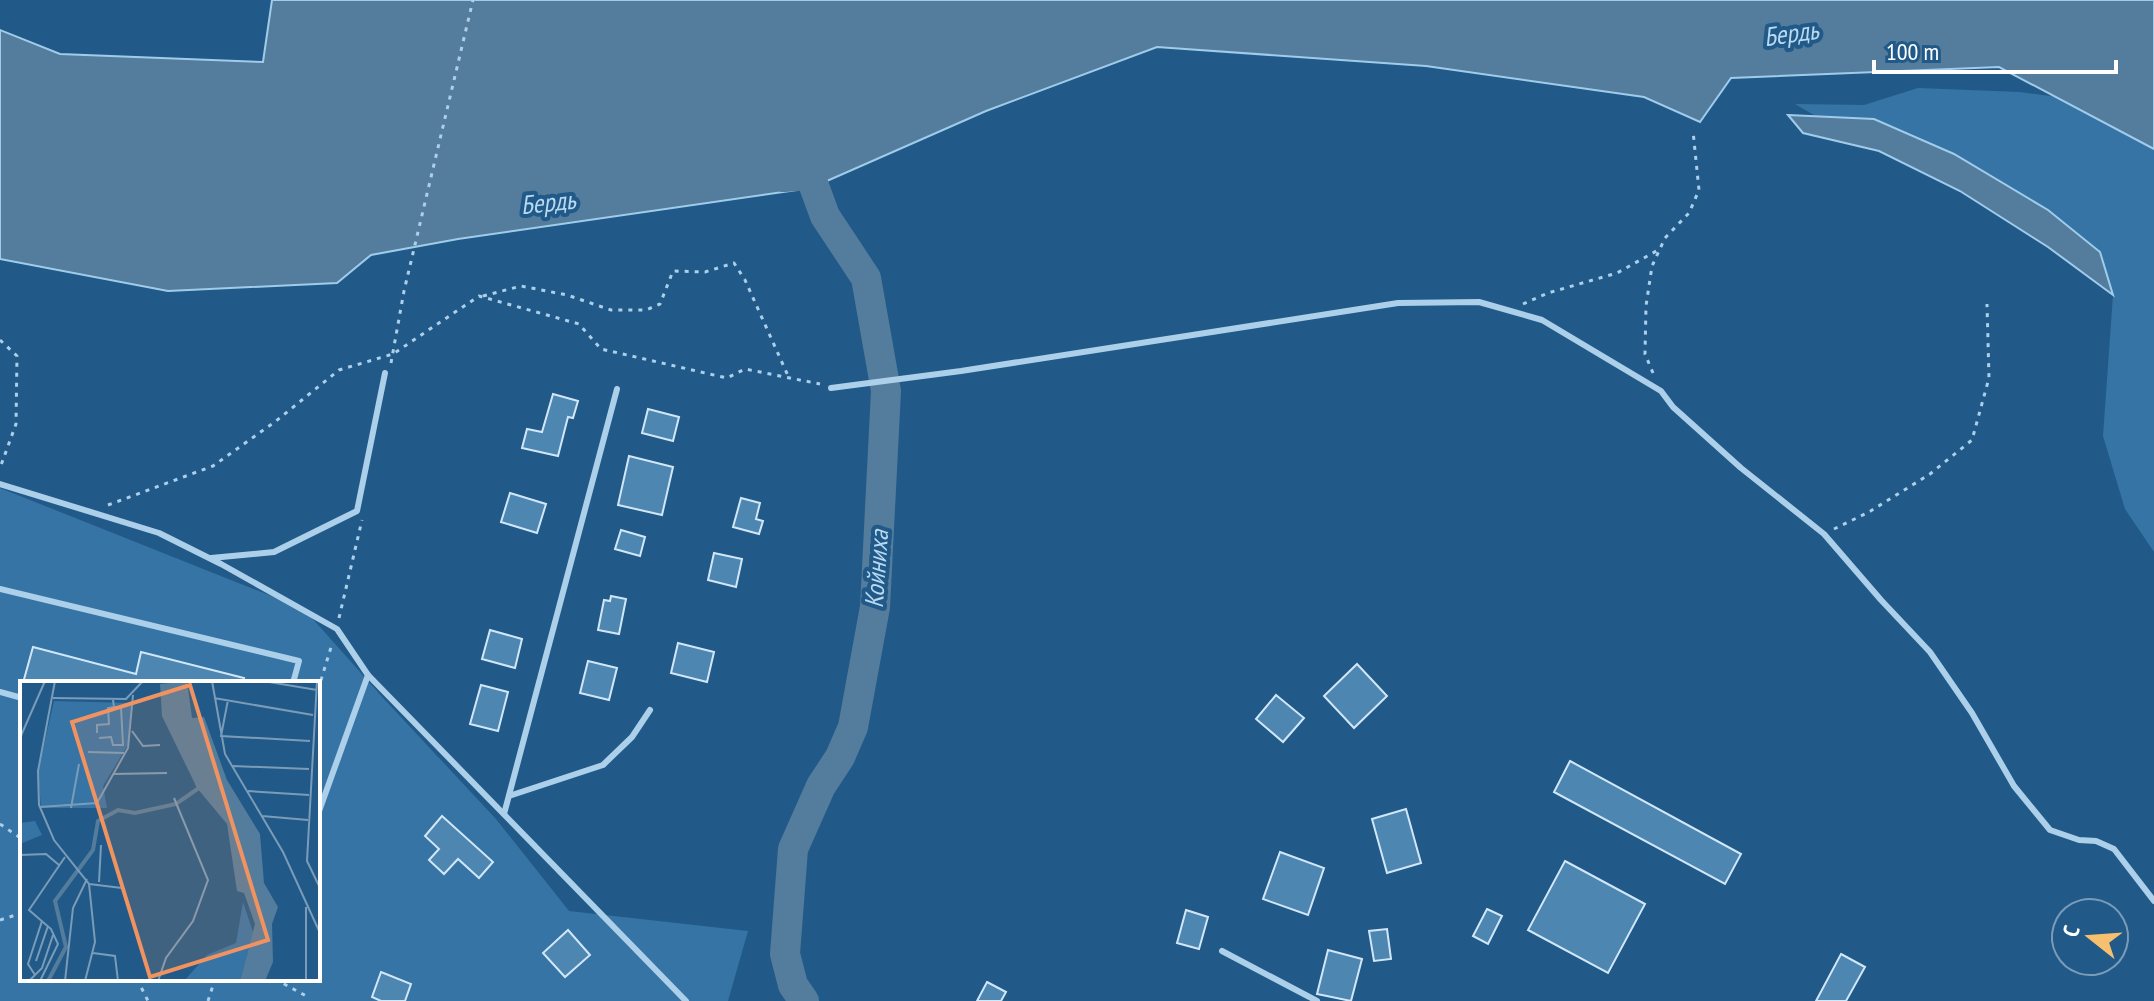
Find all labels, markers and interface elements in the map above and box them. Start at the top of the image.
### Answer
water label: Бердь [1762,13,1822,53]
scale bar [1874,24,2116,74]
text: 100 m [1886,36,1939,67]
water label: Бердь [519,183,578,221]
water label: Койниха [857,527,895,609]
inset map [20,681,320,981]
north arrow [2050,897,2130,977]
text: С [2056,922,2086,940]

